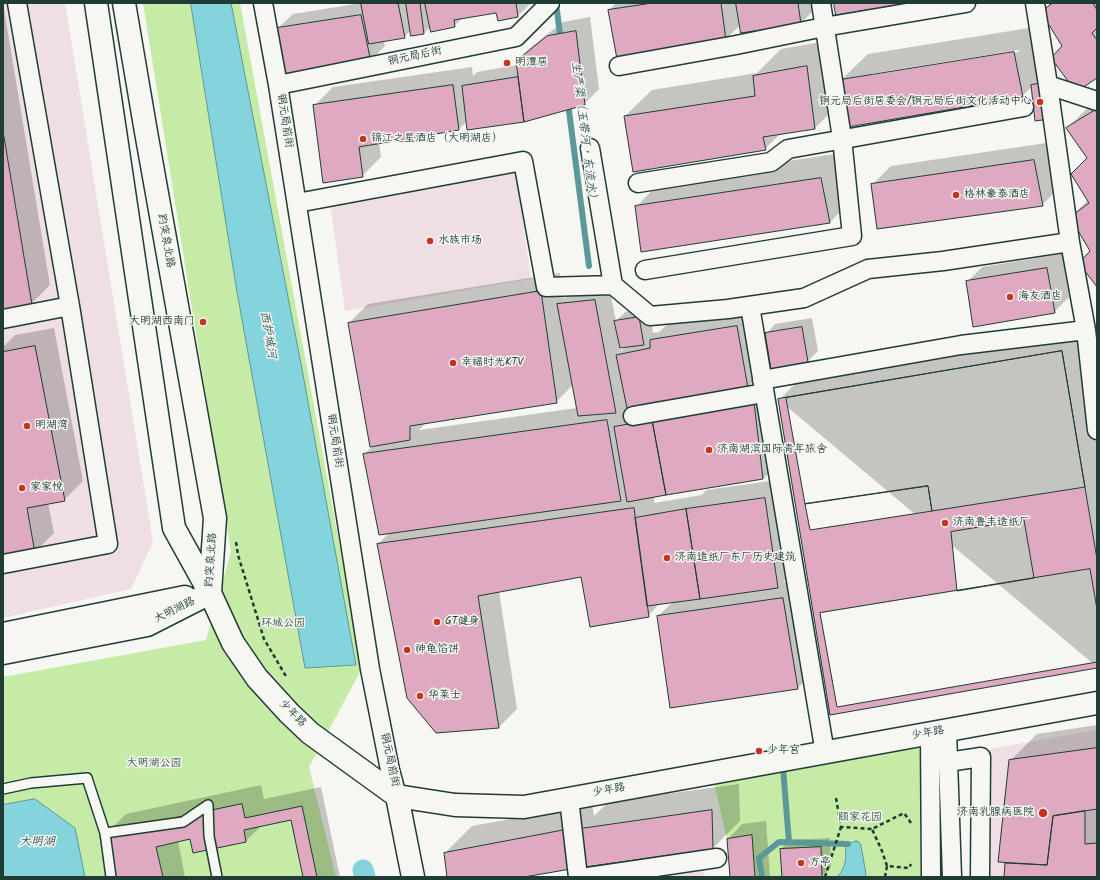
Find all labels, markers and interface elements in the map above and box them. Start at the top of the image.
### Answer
street label: 铜元局后街 [387,45,443,69]
place label: 明潭居 [515,56,548,70]
marker: 明潭居 [502,58,512,68]
water label: 生产渠（玉带河，东流水） [567,61,599,205]
street label: 铜元局前街 [273,93,295,149]
place label: 铜元局后街居委会/铜元局后街文化活动中心 [819,95,1032,109]
marker: 铜元局后街居委会/铜元局后街文化活动中心 [1035,97,1045,107]
place label: 锦江之星酒店（大明湖店） [371,132,503,146]
marker: 锦江之星酒店（大明湖店） [358,134,368,144]
place label: 格林豪泰酒店 [964,188,1030,202]
marker: 格林豪泰酒店 [951,190,961,200]
street label: 趵突泉北路 [154,213,176,269]
place label: 水族市场 [438,234,482,248]
marker: 水族市场 [425,236,435,246]
place label: 海友酒店 [1018,290,1062,304]
marker: 海友酒店 [1005,292,1015,302]
water label: 西护城河 [256,310,278,360]
place label: 大明湖西南门 [129,315,195,329]
marker: 大明湖西南门 [198,317,208,327]
place label: 幸福时光KTV [461,356,523,370]
marker: 幸福时光KTV [448,358,458,368]
street label: 铜元局前街 [323,413,345,469]
place label: 明湖湾 [35,419,68,433]
marker: 明湖湾 [22,421,32,431]
place label: 济南湖滨国际青年旅舍 [717,443,827,457]
marker: 济南湖滨国际青年旅舍 [704,445,714,455]
place label: 家家悦 [30,481,63,495]
marker: 家家悦 [17,483,27,493]
place label: 济南鲁丰造纸厂 [953,516,1030,530]
marker: 济南鲁丰造纸厂 [940,518,950,528]
street label: 趵突泉北路 [203,532,221,588]
place label: 济南造纸厂东厂历史建筑 [675,551,796,565]
marker: 济南造纸厂东厂历史建筑 [662,553,672,563]
street label: 大明湖路 [152,595,198,627]
place label: GT健身 [445,615,480,629]
park label: 环城公园 [261,617,305,631]
marker: GT健身 [432,617,442,627]
place label: 神龟馅饼 [415,643,459,657]
marker: 神龟馅饼 [402,645,412,655]
place label: 华莱士 [428,689,461,703]
marker: 华莱士 [415,691,425,701]
street label: 少年路 [276,698,308,730]
street label: 少年路 [911,725,945,743]
street label: 铜元局前街 [377,732,401,788]
place label: 少年宫 [767,744,800,758]
marker: 少年宫 [754,746,764,756]
park label: 大明湖公园 [127,757,181,771]
street label: 少年路 [592,782,626,800]
place label: 济南乳腺病医院 [957,806,1034,820]
marker: 济南乳腺病医院 [1037,807,1049,819]
park label: 颐家花园 [838,811,882,825]
water label: 大明湖 [19,836,55,850]
place label: 方亭 [809,856,831,870]
marker: 方亭 [796,858,806,868]

